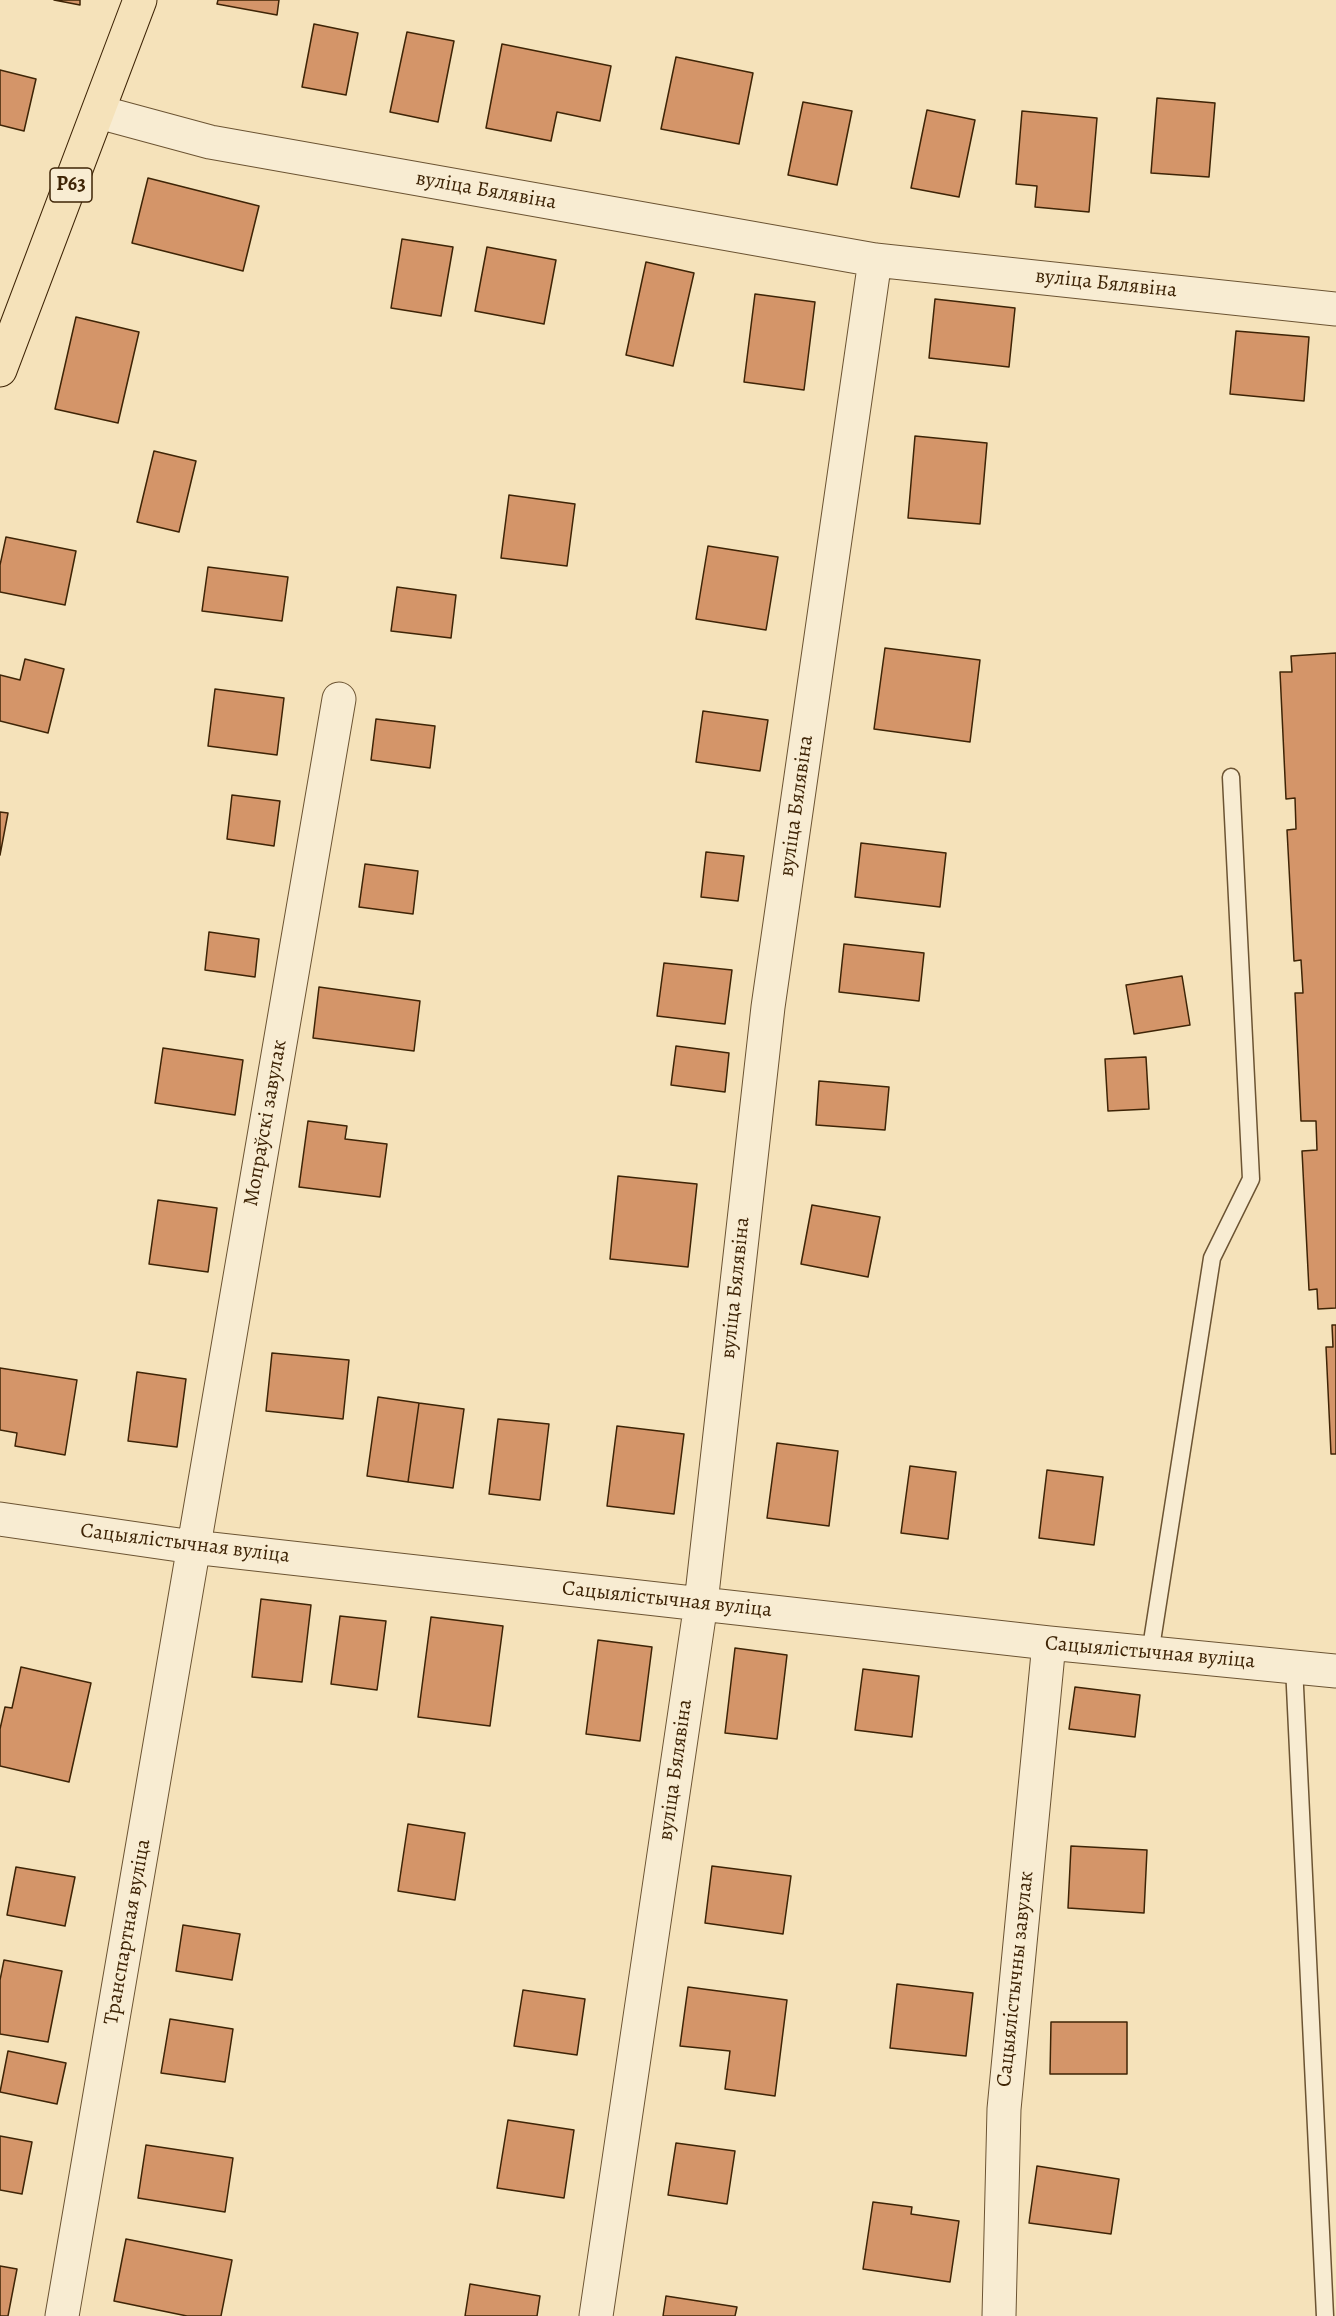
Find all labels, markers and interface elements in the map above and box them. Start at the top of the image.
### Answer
street label: вуліца Бялявіна [414,166,558,216]
road number: Р63 [50,168,92,202]
street label: вуліца Бялявіна [1034,264,1178,304]
street label: вуліца Бялявіна [775,734,819,878]
street label: Мопраўскі завулак [239,1038,293,1208]
street label: вуліца Бялявіна [716,1216,756,1360]
street label: Сацыялістычная вуліца [79,1519,291,1569]
street label: Сацыялістычная вуліца [561,1576,773,1624]
street label: Сацыялістычная вуліца [1044,1631,1256,1675]
street label: вуліца Бялявіна [654,1698,698,1842]
street label: Транспартная вуліца [99,1837,157,2027]
street label: Сацыялістычны завулак [992,1870,1040,2088]

